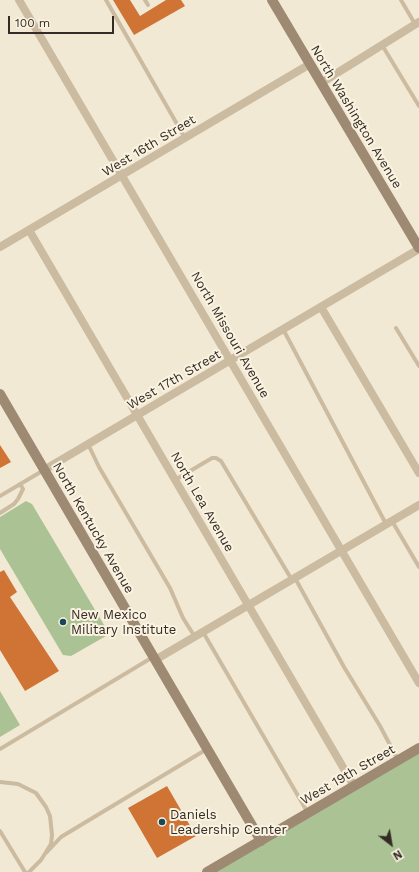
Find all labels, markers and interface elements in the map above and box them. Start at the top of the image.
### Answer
scale bar [10,8,116,34]
text: 100 m [15,16,50,30]
street label: North Washington Avenue [307,43,405,191]
street label: West 16th Street [99,112,199,180]
street label: North Missouri Avenue [187,269,273,401]
street label: West 17th Street [124,347,224,413]
street label: North Lea Avenue [167,449,237,555]
street label: North Kentucky Avenue [49,460,137,596]
place label: New Mexico Military Institute [71,607,176,638]
marker: New Mexico Military Institute [58,617,68,627]
street label: West 19th Street [298,742,398,808]
place label: Daniels Leadership Center [170,807,287,838]
marker: Daniels Leadership Center [157,817,167,827]
north arrow [371,824,411,864]
text: N [391,847,404,862]

